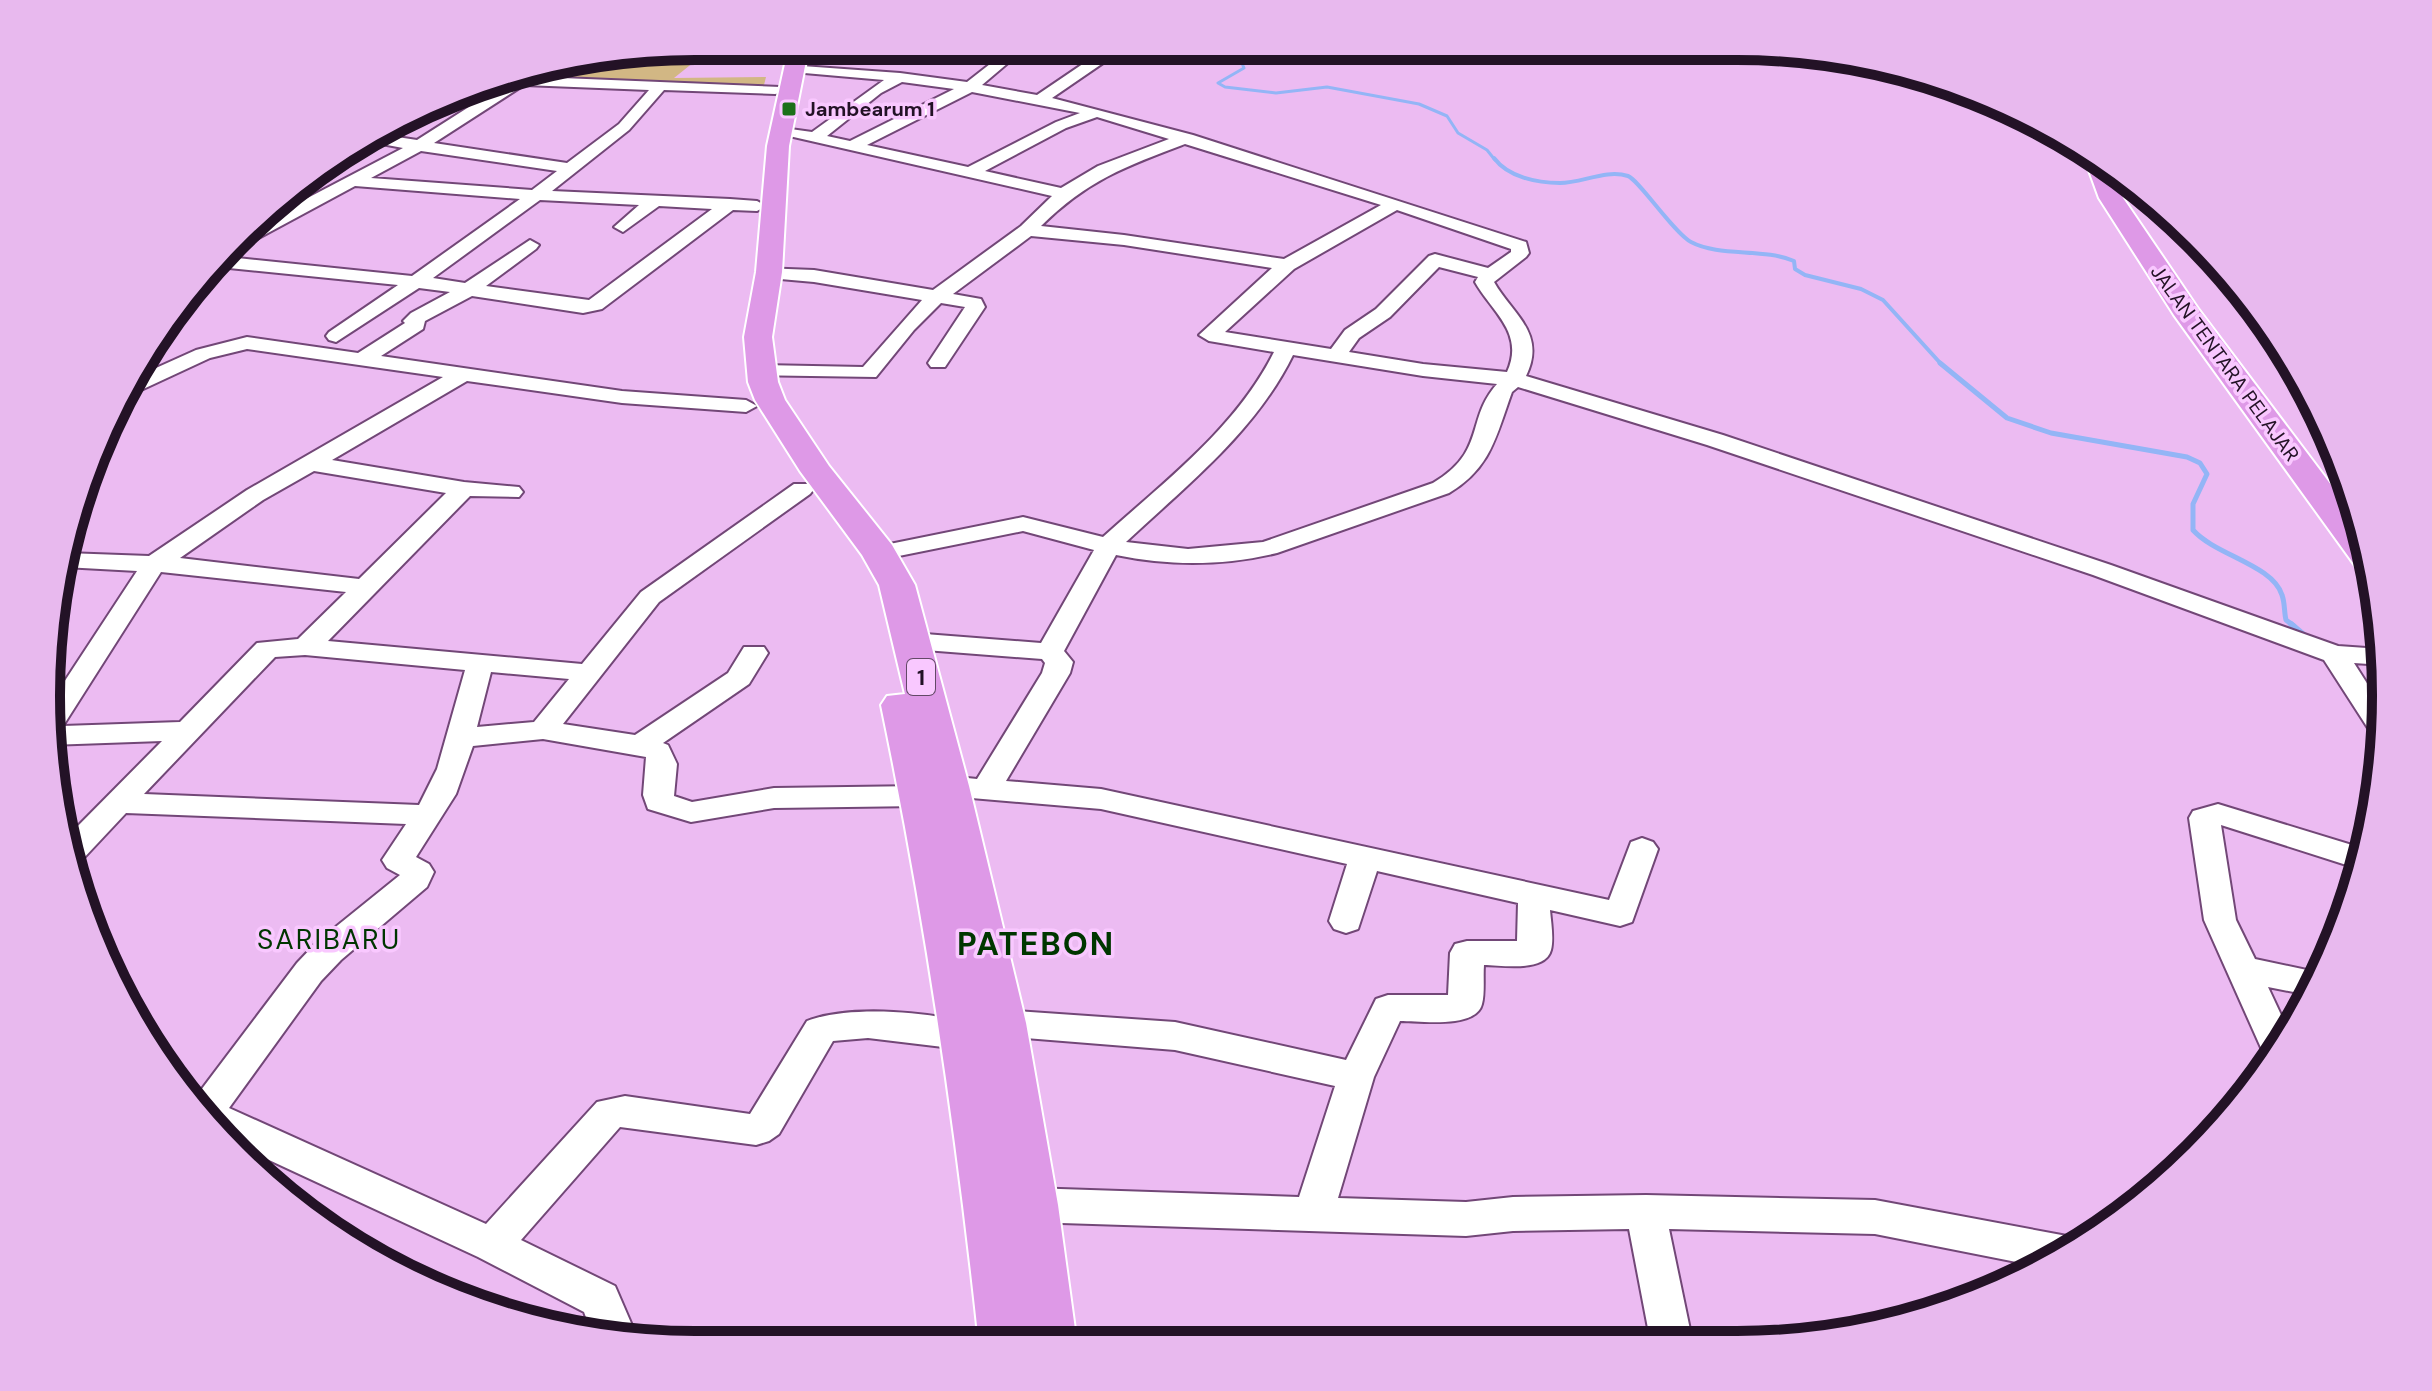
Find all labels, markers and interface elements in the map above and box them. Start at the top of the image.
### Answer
place label: Jambearum 1 [805,96,935,122]
marker: Jambearum 1 [780,100,798,118]
street label: JALAN TENTARA PELAJAR [2145,260,2305,466]
road number: 1 [907,659,935,695]
district label: SARIBARU [257,921,401,958]
district label: PATEBON [957,923,1115,965]

